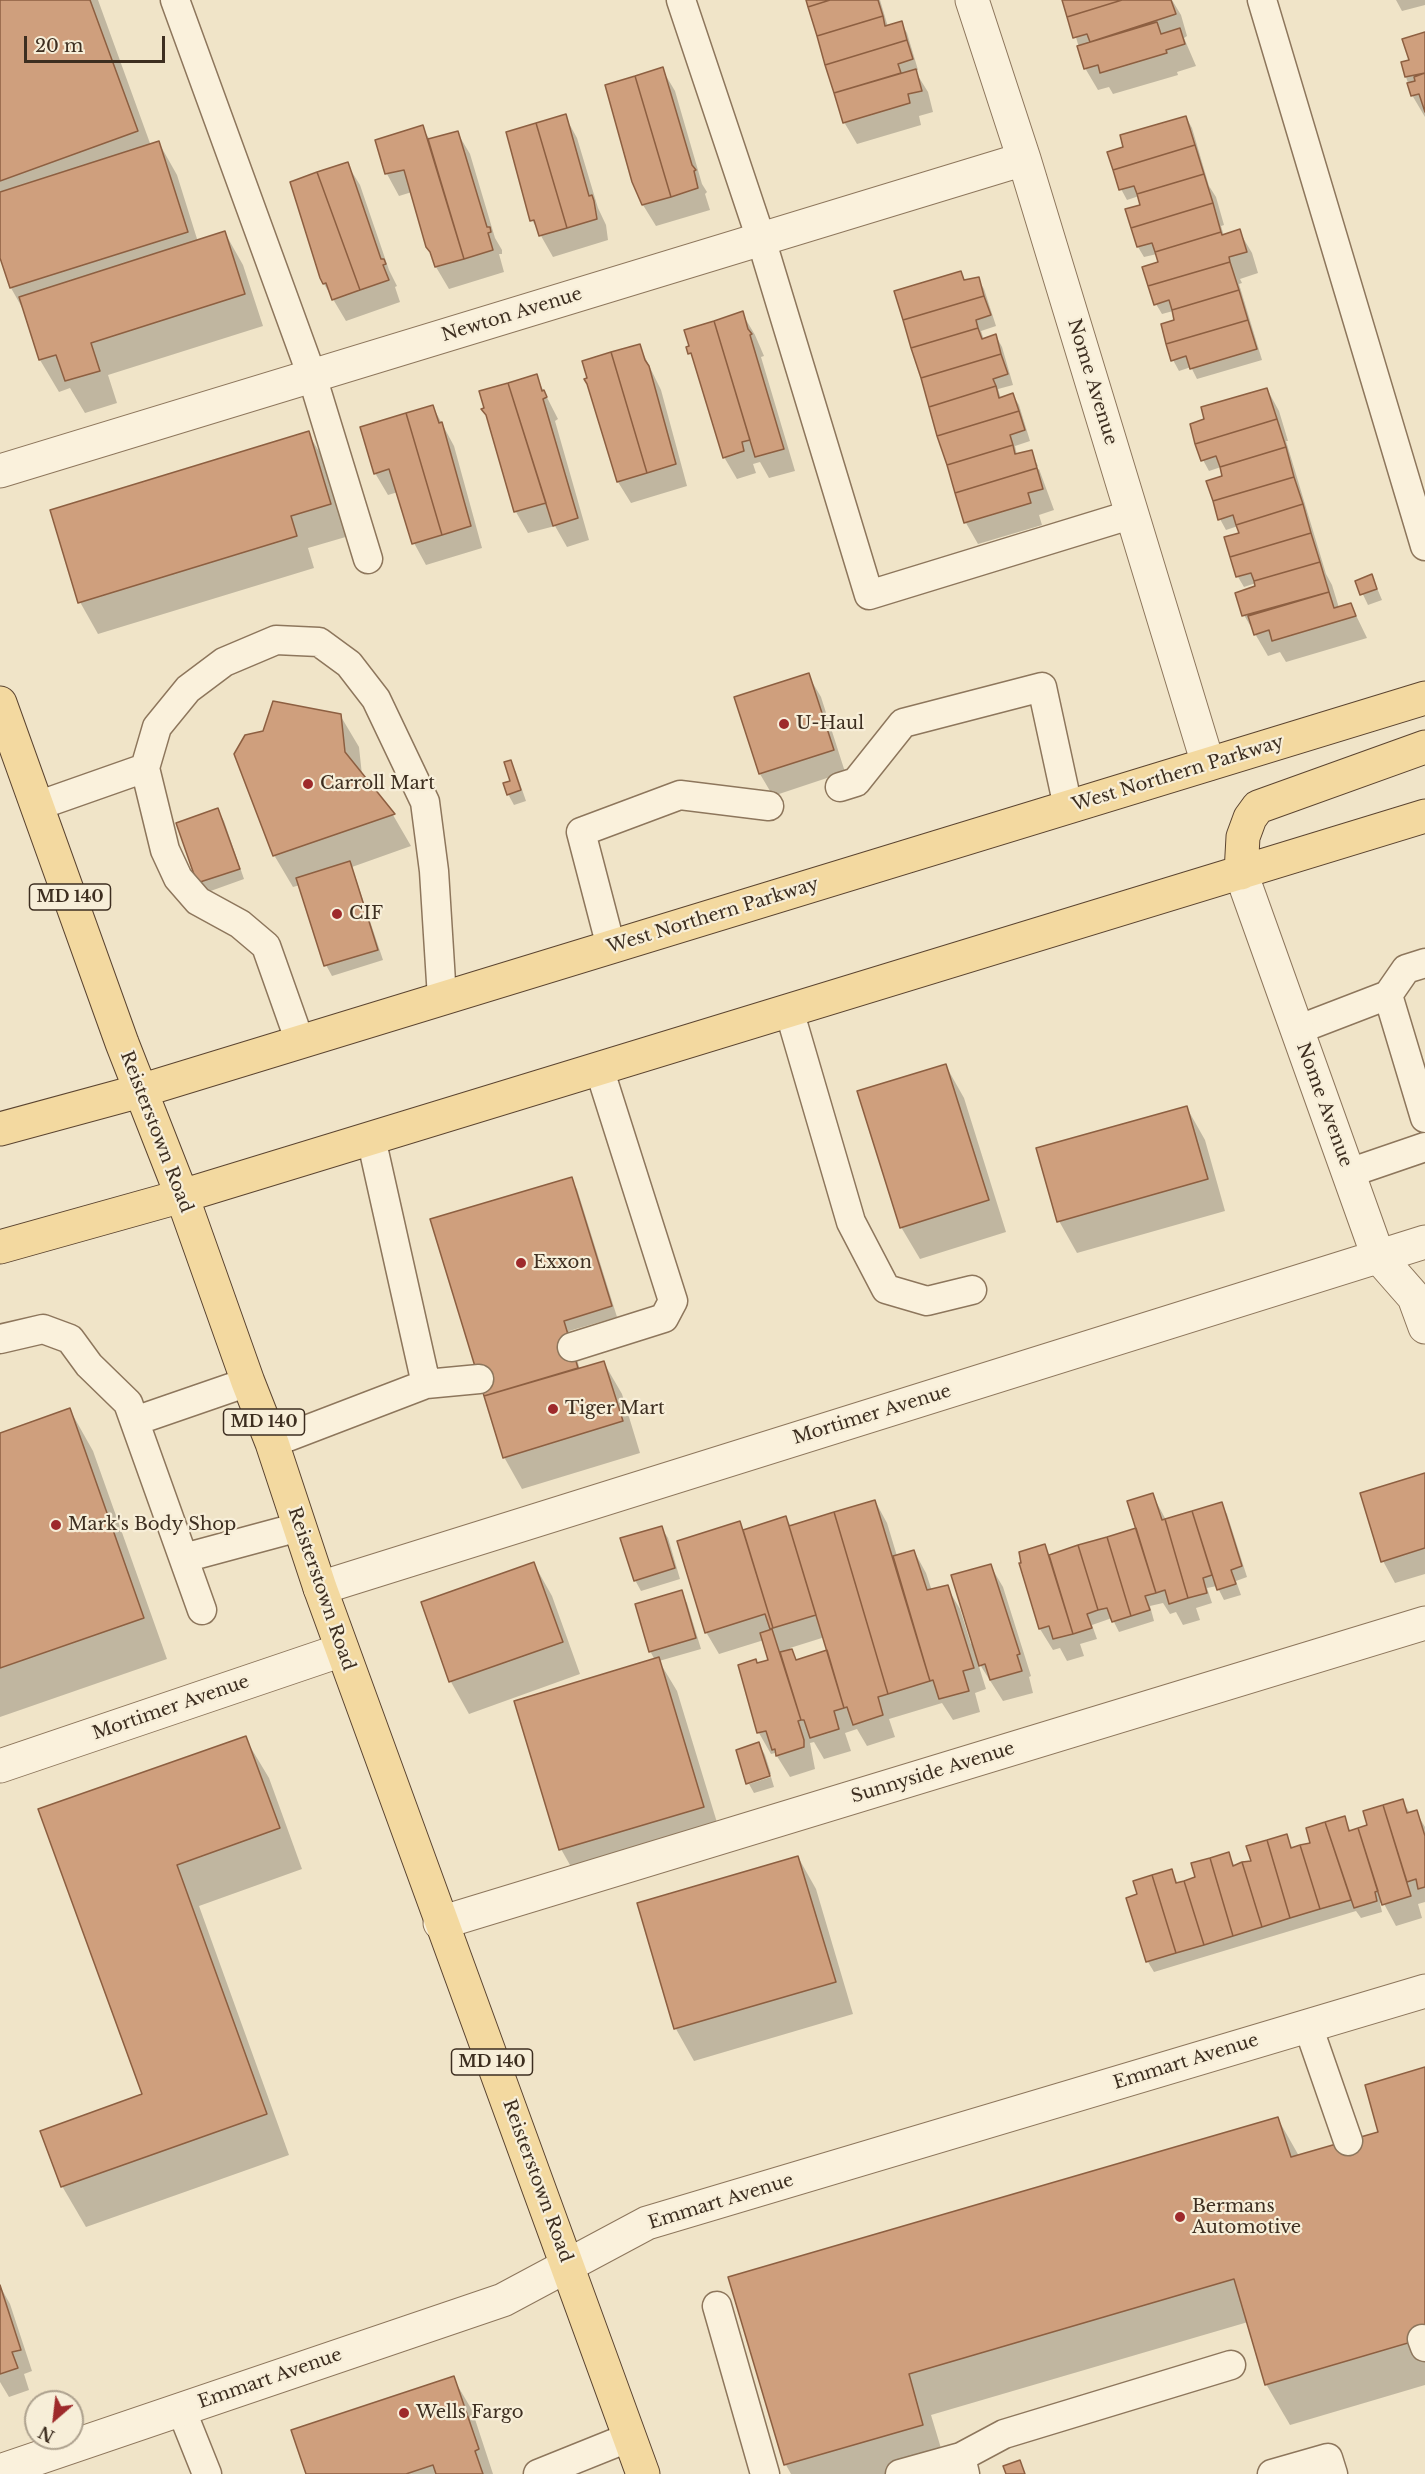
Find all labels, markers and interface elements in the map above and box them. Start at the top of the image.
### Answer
scale bar [27,24,168,62]
text: 20 m [35,35,83,57]
street label: Newton Avenue [439,283,585,347]
street label: Nome Avenue [1063,316,1121,448]
place label: U-Haul [796,713,864,735]
marker: U-Haul [777,717,791,731]
street label: West Northern Parkway [1070,732,1286,816]
place label: Carroll Mart [320,773,435,795]
marker: Carroll Mart [301,777,315,791]
street label: West Northern Parkway [605,874,821,958]
road number: MD 140 [29,884,110,910]
place label: CIF [349,903,383,925]
marker: CIF [330,907,344,921]
street label: Nome Avenue [1291,1040,1357,1170]
street label: Reisterstown Road [115,1048,197,1216]
place label: Exxon [533,1252,592,1274]
marker: Exxon [514,1256,528,1270]
street label: Mortimer Avenue [790,1381,954,1449]
place label: Tiger Mart [565,1398,665,1420]
marker: Tiger Mart [546,1402,560,1416]
road number: MD 140 [224,1409,304,1435]
street label: Reisterstown Road [283,1504,359,1674]
place label: Mark's Body Shop [68,1514,236,1536]
marker: Mark's Body Shop [49,1518,63,1532]
street label: Mortimer Avenue [90,1671,252,1745]
street label: Sunnyside Avenue [849,1738,1017,1808]
street label: Emmart Avenue [1111,2030,1261,2094]
road number: MD 140 [452,2049,532,2075]
street label: Reisterstown Road [498,2097,576,2265]
street label: Emmart Avenue [646,2170,796,2234]
place label: Bermans Automotive [1192,2196,1301,2238]
marker: Bermans Automotive [1173,2210,1187,2224]
street label: Emmart Avenue [195,2344,345,2414]
north arrow [24,2390,84,2450]
place label: Wells Fargo [416,2402,524,2424]
marker: Wells Fargo [397,2406,411,2420]
text: N [35,2422,58,2446]

